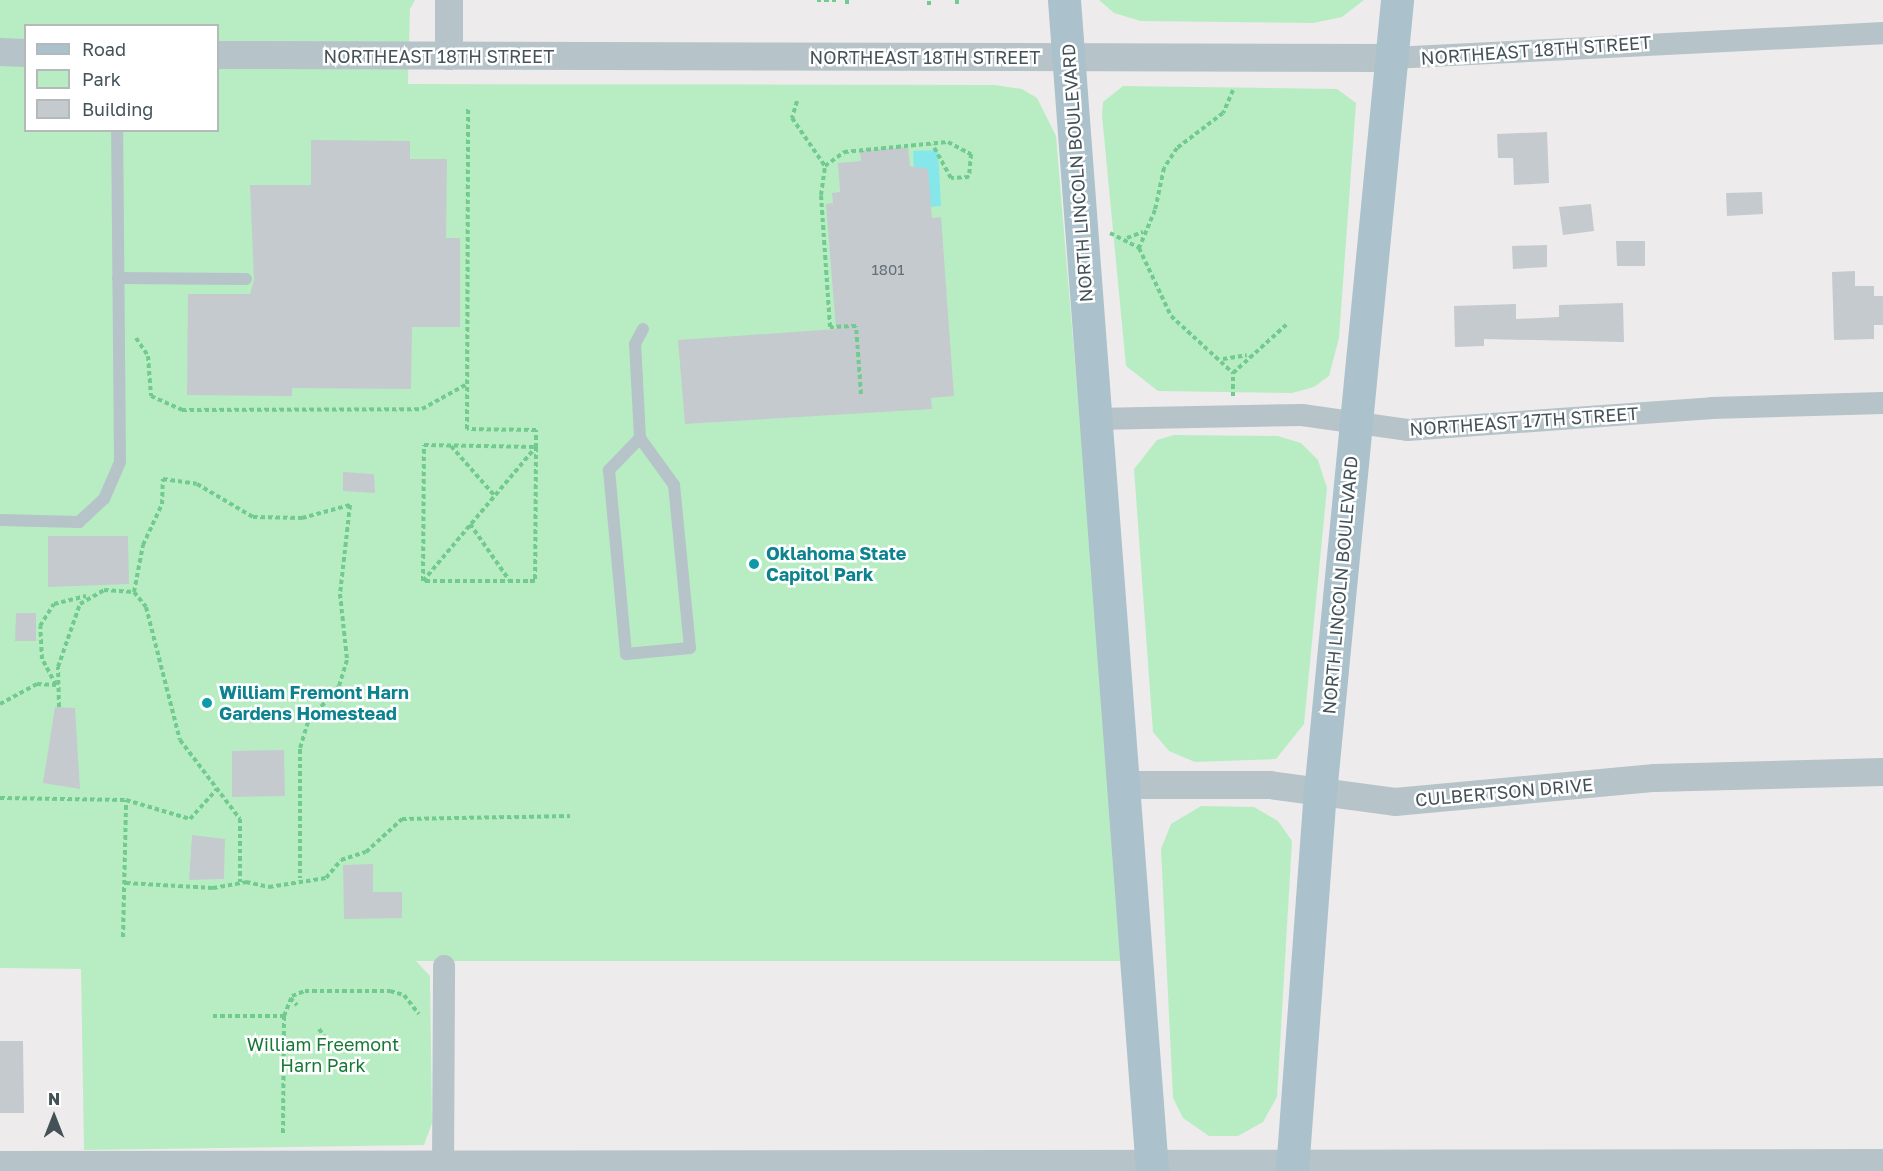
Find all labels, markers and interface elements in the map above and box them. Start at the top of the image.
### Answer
legend [24,24,219,132]
street label: NORTHEAST 18TH STREET [1420,31,1652,69]
text: Road [82,38,126,60]
street label: NORTH LINCOLN BOULEVARD [1057,43,1097,303]
street label: NORTHEAST 18TH STREET [324,45,554,67]
street label: NORTHEAST 18TH STREET [810,46,1040,68]
text: Park [82,68,121,90]
text: Building [82,98,153,120]
house number: 1801 [872,261,904,279]
street label: NORTHEAST 17TH STREET [1409,402,1639,440]
street label: NORTH LINCOLN BOULEVARD [1318,455,1362,715]
place label: Oklahoma State Capitol Park [766,543,906,586]
marker: Oklahoma State Capitol Park [747,557,761,571]
place label: William Fremont Harn Gardens Homestead [219,682,409,724]
marker: William Fremont Harn Gardens Homestead [200,696,214,710]
street label: CULBERTSON DRIVE [1414,773,1594,811]
park label: William Freemont Harn Park [247,1034,399,1076]
north arrow [24,1087,84,1147]
text: N [48,1089,60,1109]

